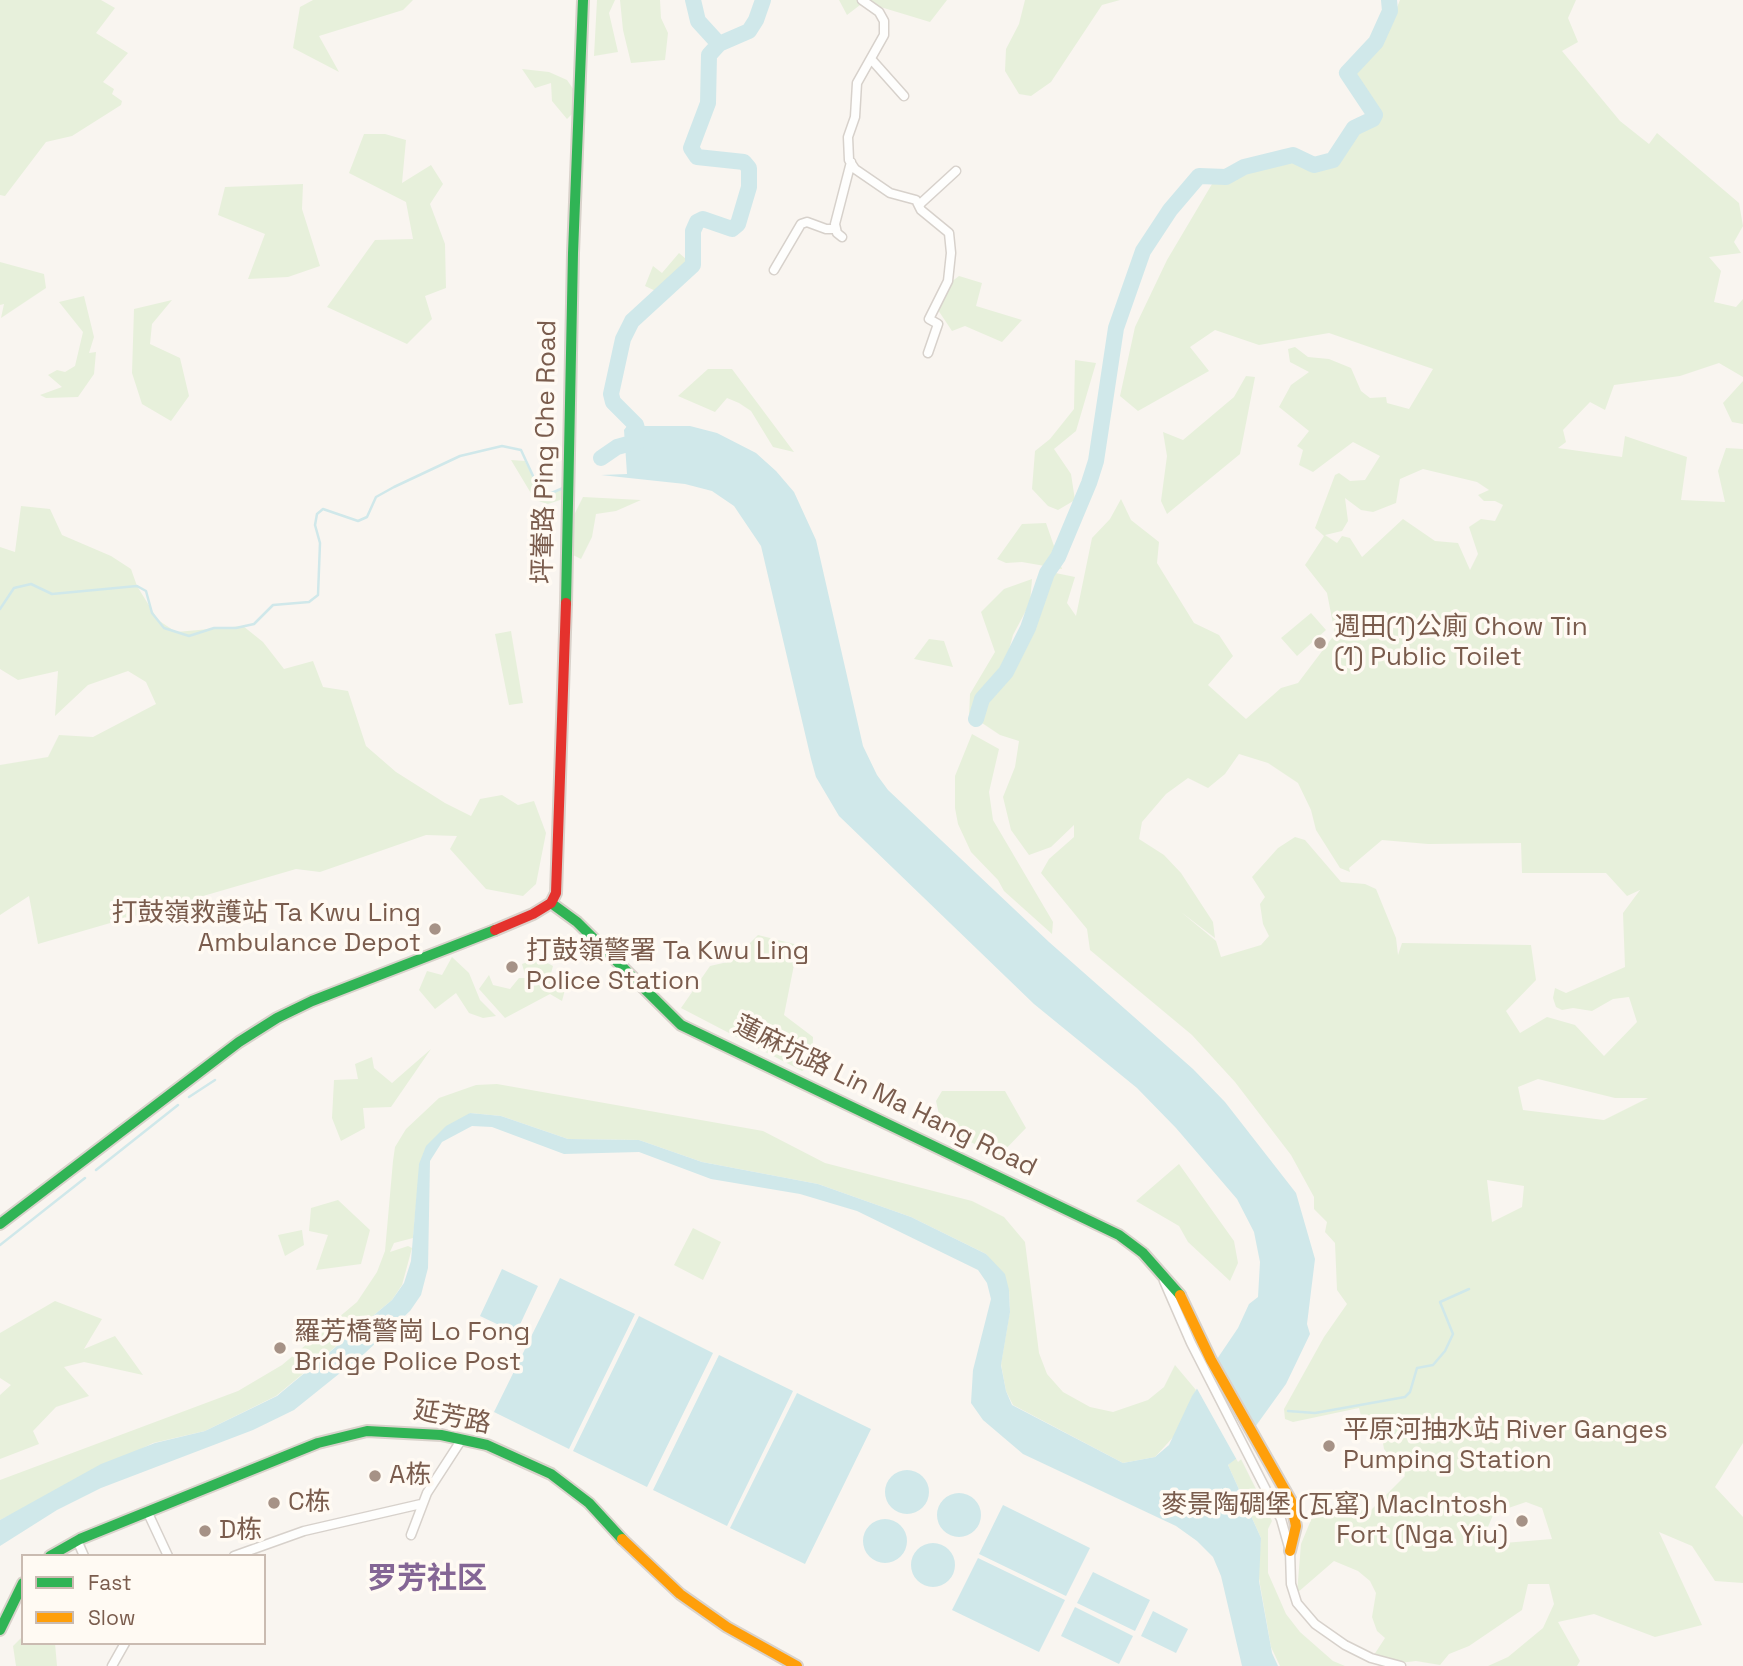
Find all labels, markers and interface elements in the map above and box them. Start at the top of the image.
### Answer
street label: 坪輋路 Ping Che Road [528,319,564,585]
place label: 週田(1)公廁 Chow Tin (1) Public Toilet [1334,612,1588,674]
marker: 週田(1)公廁 Chow Tin (1) Public Toilet [1312,635,1328,651]
place label: 打鼓嶺救護站 Ta Kwu Ling Ambulance Depot [112,898,421,960]
marker: 打鼓嶺救護站 Ta Kwu Ling Ambulance Depot [427,921,443,937]
place label: 打鼓嶺警署 Ta Kwu Ling Police Station [526,936,809,998]
marker: 打鼓嶺警署 Ta Kwu Ling Police Station [504,959,520,975]
street label: 蓮麻坑路 Lin Ma Hang Road [728,1010,1042,1184]
place label: 羅芳橋警崗 Lo Fong Bridge Police Post [294,1317,530,1378]
marker: 羅芳橋警崗 Lo Fong Bridge Police Post [272,1340,288,1356]
street label: 延芳路 [411,1395,493,1441]
place label: 平原河抽水站 River Ganges Pumping Station [1343,1415,1668,1476]
marker: 平原河抽水站 River Ganges Pumping Station [1321,1438,1337,1454]
place label: A栋 [389,1460,431,1492]
marker: A栋 [367,1468,383,1484]
place label: C栋 [288,1487,331,1519]
place label: 麥景陶碉堡 (瓦窰) MacIntosh Fort (Nga Yiu) [1161,1490,1508,1552]
marker: C栋 [266,1495,282,1511]
marker: 麥景陶碉堡 (瓦窰) MacIntosh Fort (Nga Yiu) [1514,1513,1530,1529]
place label: D栋 [219,1515,262,1547]
marker: D栋 [197,1523,213,1539]
legend [21,1554,266,1645]
district label: 罗芳社区 [367,1562,487,1598]
text: Fast [88,1569,132,1596]
text: Slow [88,1604,136,1631]

